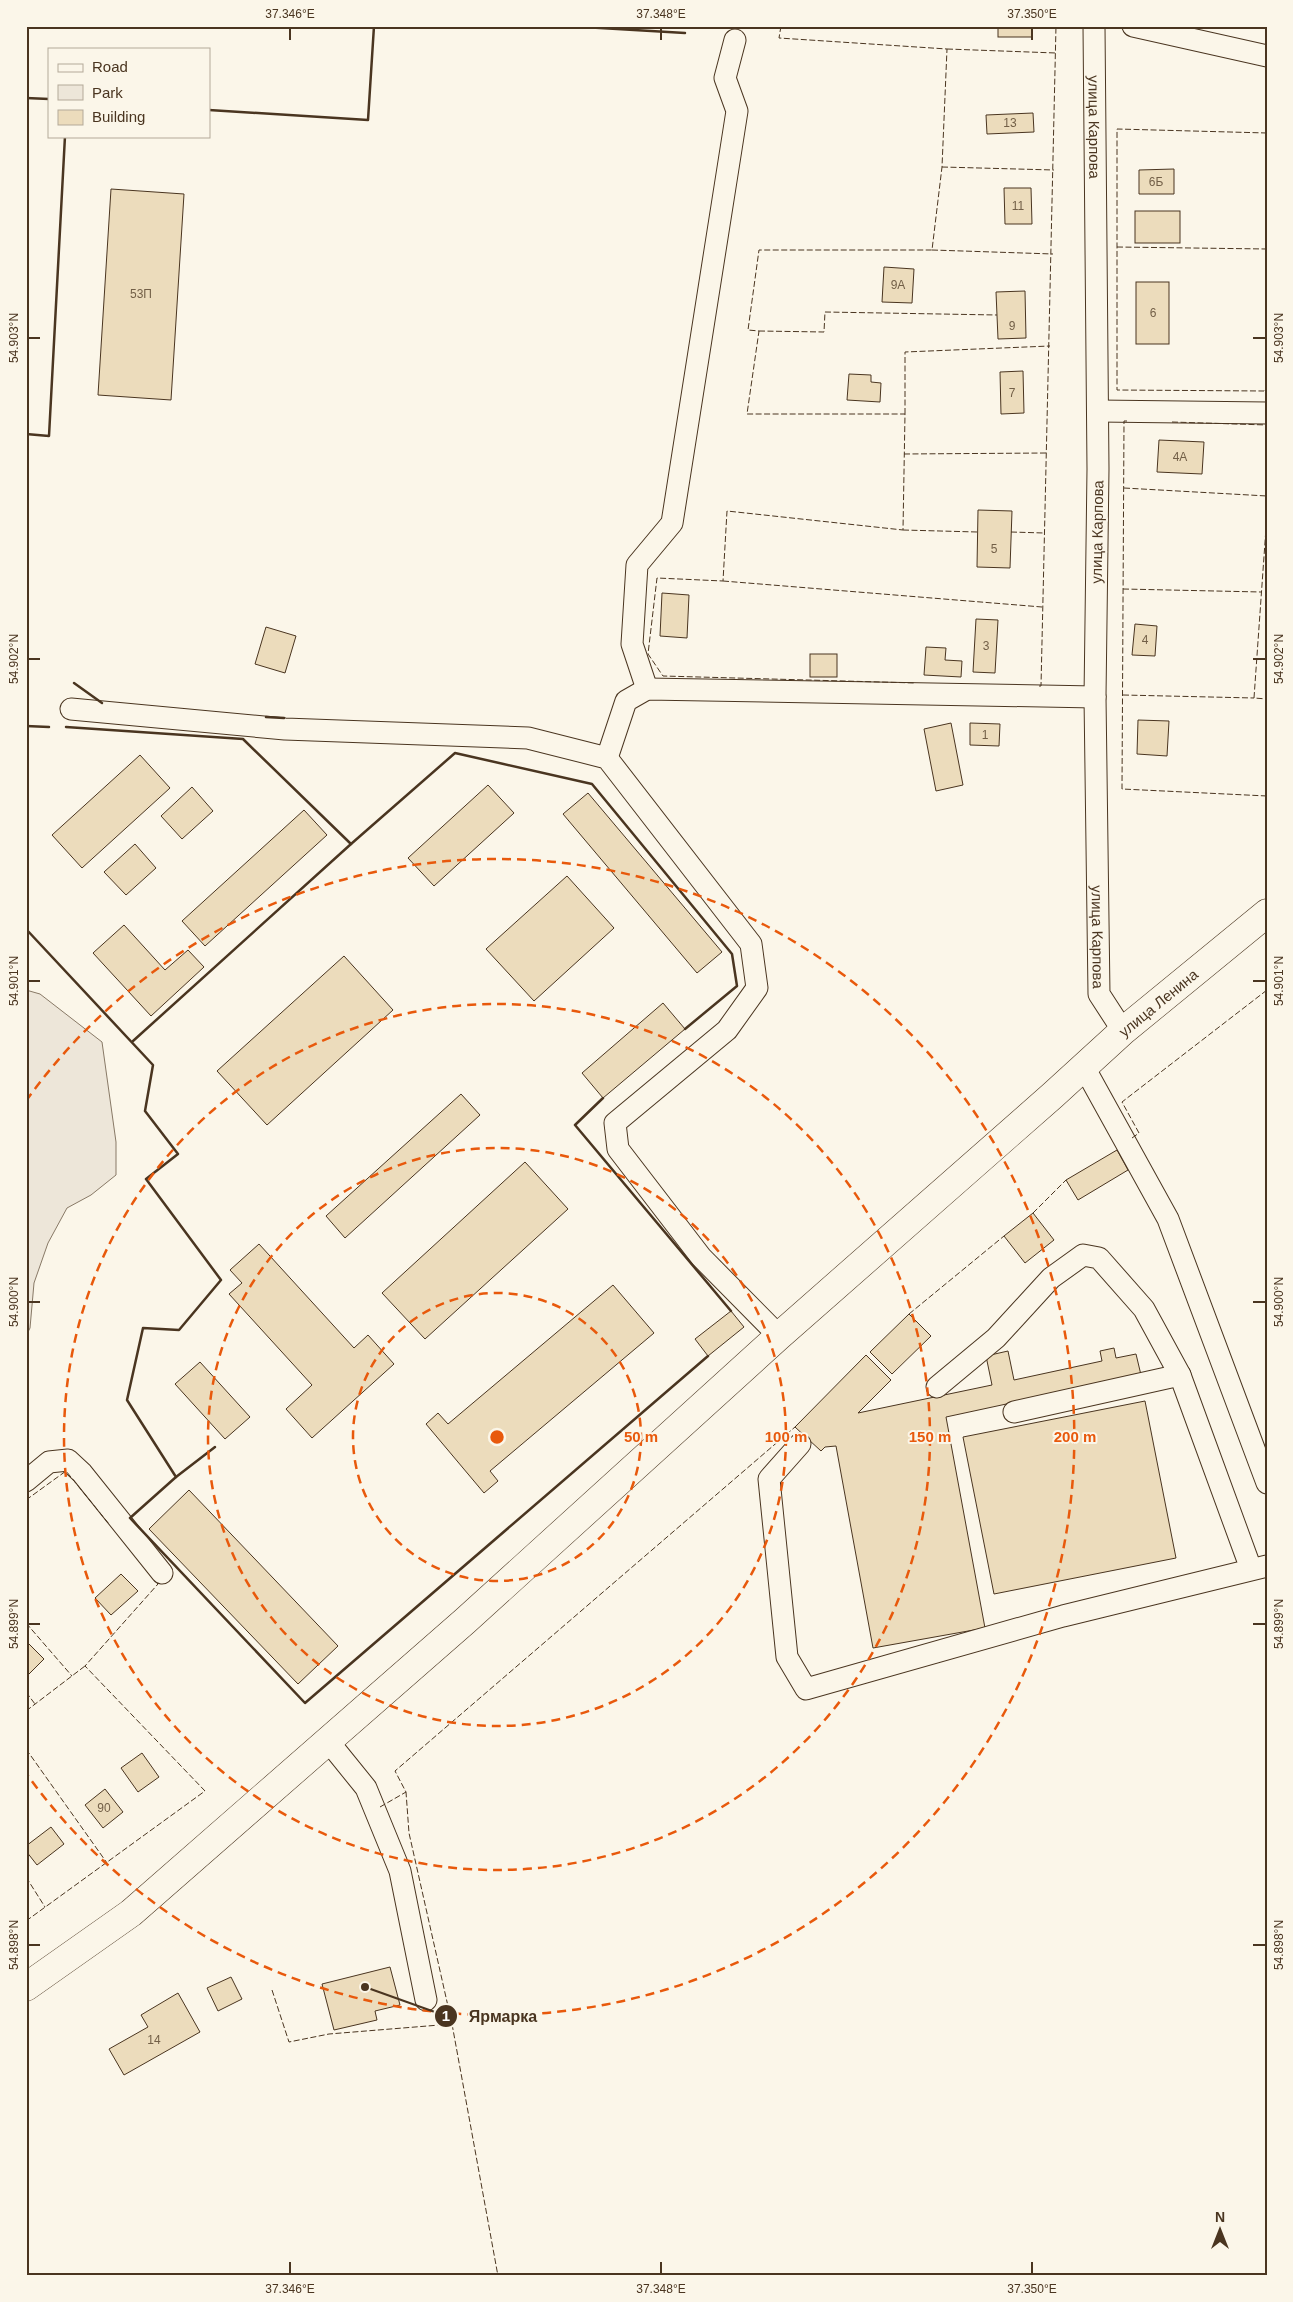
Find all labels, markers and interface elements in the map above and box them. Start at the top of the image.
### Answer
text: 37.346°E [265,7,315,21]
text: 37.348°E [636,7,686,21]
text: 37.350°E [1007,7,1057,21]
legend [48,48,210,138]
text: Road [92,58,128,75]
street label: улица Карпова [1086,75,1104,179]
text: Park [92,84,123,101]
text: Building [92,108,145,125]
house number: 13 [1003,116,1017,130]
house number: 6Б [1149,175,1163,189]
house number: 11 [1012,199,1025,213]
house number: 9А [891,278,905,292]
house number: 53П [130,287,152,301]
house number: 6 [1150,306,1157,320]
text: 54.903°N [7,313,21,363]
text: 54.903°N [1272,313,1286,363]
house number: 9 [1009,319,1016,333]
house number: 7 [1009,386,1016,400]
house number: 4А [1173,450,1187,464]
street label: улица Карпова [1088,479,1106,584]
house number: 5 [991,542,998,556]
house number: 4 [1142,633,1149,647]
text: 54.902°N [7,634,21,684]
text: 54.902°N [1272,634,1286,684]
house number: 3 [983,639,990,653]
house number: 1 [982,728,989,742]
street label: улица Карпова [1089,885,1107,989]
text: 54.901°N [7,956,21,1006]
text: 54.901°N [1272,956,1286,1006]
street label: улица Ленина [1115,965,1201,1040]
text: 54.900°N [7,1277,21,1327]
text: 54.900°N [1272,1277,1286,1327]
centre of rings [488,1428,506,1446]
text: 50 m [624,1428,658,1445]
text: 100 m [765,1428,807,1445]
text: 150 m [909,1428,951,1445]
text: 200 m [1054,1428,1096,1445]
text: 54.899°N [7,1599,21,1649]
text: 54.899°N [1272,1599,1286,1649]
house number: 90 [97,1801,111,1815]
text: 54.898°N [7,1920,21,1970]
text: 54.898°N [1272,1920,1286,1970]
callout: Ярмарка [434,2001,547,2032]
text: 1 [442,2007,450,2024]
text: Ярмарка [469,2008,537,2025]
house number: 14 [147,2033,161,2047]
north arrow [1196,2204,1246,2254]
text: N [1215,2209,1225,2225]
text: 37.346°E [265,2282,315,2296]
text: 37.348°E [636,2282,686,2296]
text: 37.350°E [1007,2282,1057,2296]

